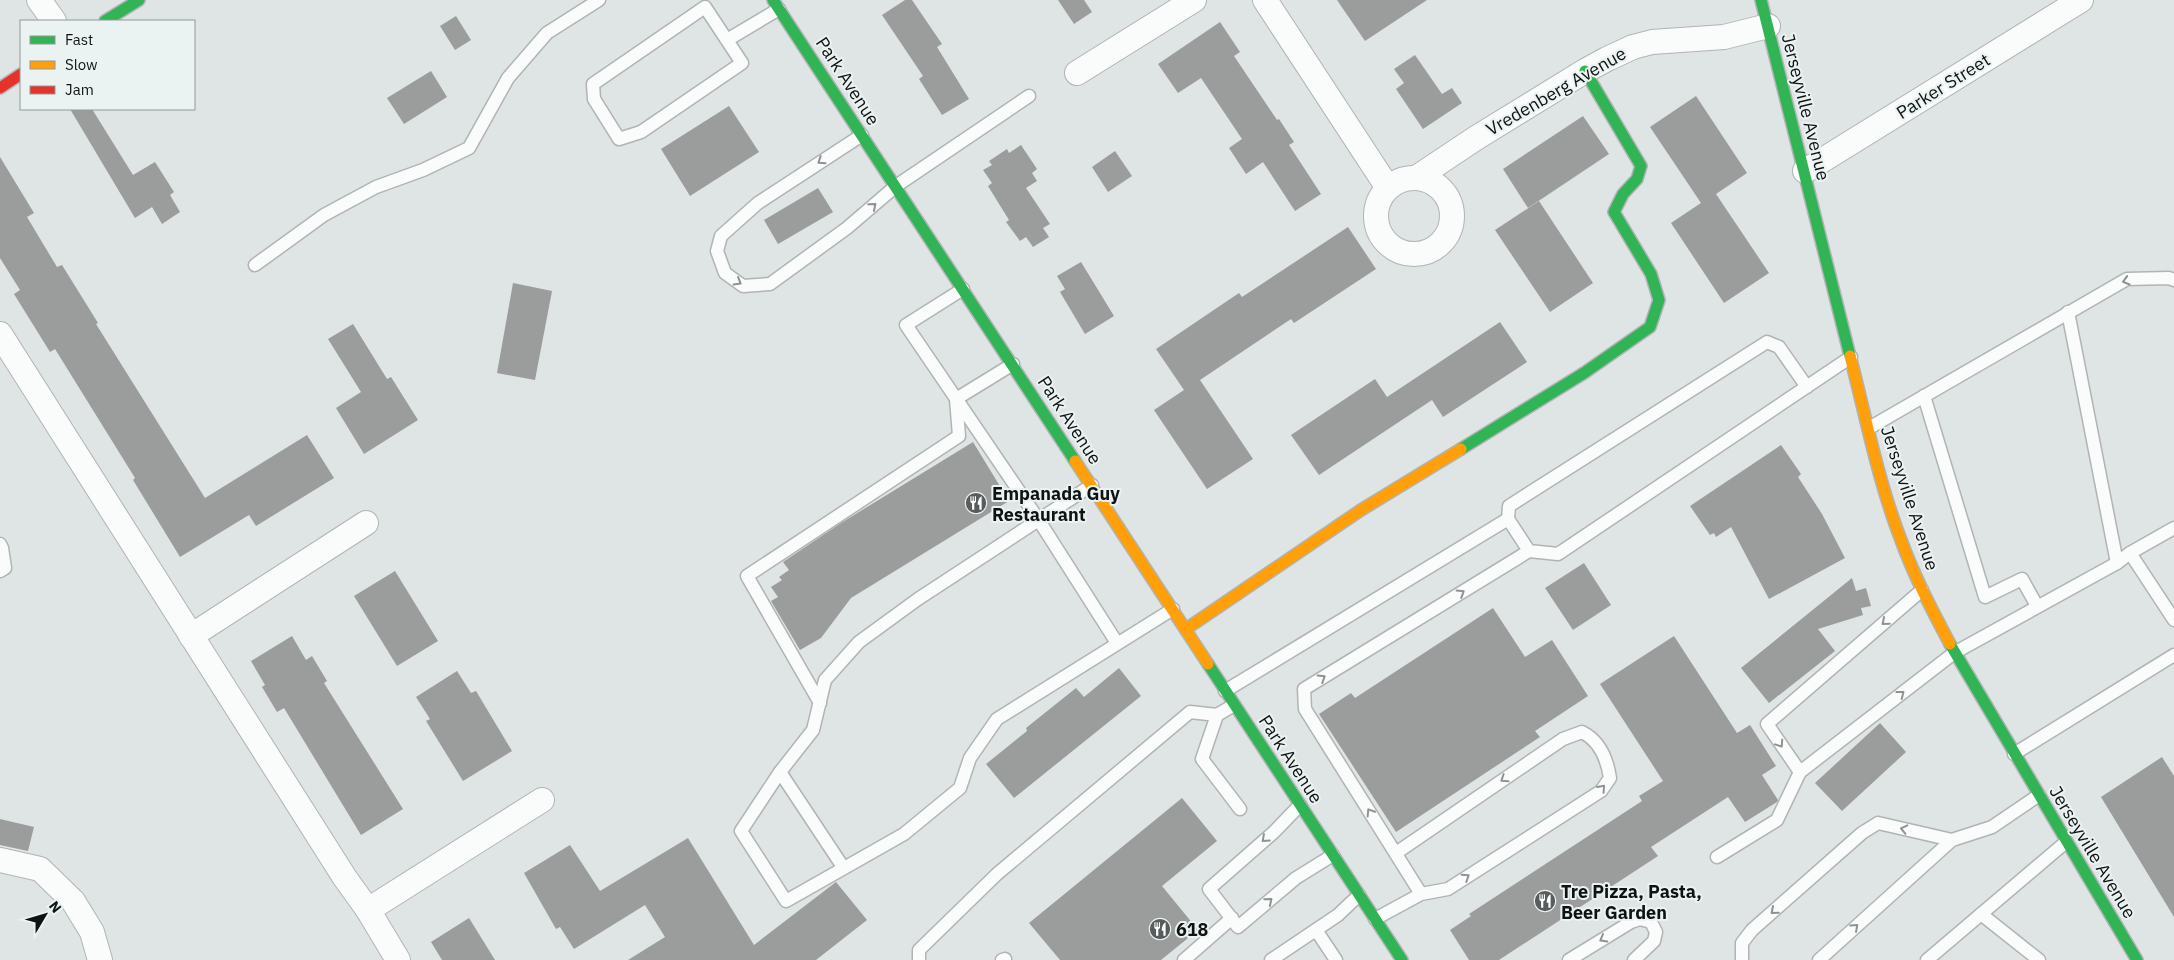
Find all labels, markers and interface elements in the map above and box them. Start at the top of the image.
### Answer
legend [20,20,195,110]
text: Fast [65,30,93,49]
street label: Jerseyville Avenue [1777,31,1835,183]
street label: Park Avenue [811,32,885,130]
street label: Vredenberg Avenue [1482,41,1630,140]
street label: Parker Street [1892,48,1994,124]
text: Slow [65,55,98,74]
text: Jam [65,80,94,99]
one-way arrow [818,155,827,165]
one-way arrow [867,202,876,211]
one-way arrow [733,276,742,286]
one-way arrow [2123,276,2131,286]
street label: Park Avenue [1033,371,1107,469]
street label: Jerseyville Avenue [1876,423,1944,573]
place label: Empanada Guy Restaurant [992,482,1120,526]
restaurant icon: Empanada Guy Restaurant [964,491,988,515]
one-way arrow [1455,589,1464,599]
one-way arrow [1881,616,1890,625]
one-way arrow [1317,675,1326,684]
one-way arrow [1895,691,1905,700]
street label: Park Avenue [1254,710,1328,808]
one-way arrow [1774,738,1783,748]
one-way arrow [1500,773,1510,782]
street label: Jerseyville Avenue [2044,782,2142,923]
one-way arrow [1596,785,1605,794]
one-way arrow [1366,808,1376,817]
one-way arrow [1899,824,1908,835]
one-way arrow [1262,833,1271,842]
one-way arrow [1461,874,1470,883]
place label: Tre Pizza, Pasta, Beer Garden [1561,880,1702,924]
restaurant icon: Tre Pizza, Pasta, Beer Garden [1533,889,1557,913]
north arrow [20,890,70,940]
text: N [45,897,65,917]
one-way arrow [1263,898,1272,906]
one-way arrow [1771,905,1780,914]
restaurant icon: 618 [1148,917,1172,941]
place label: 618 [1176,918,1209,941]
one-way arrow [1850,924,1859,933]
one-way arrow [1599,932,1608,942]

